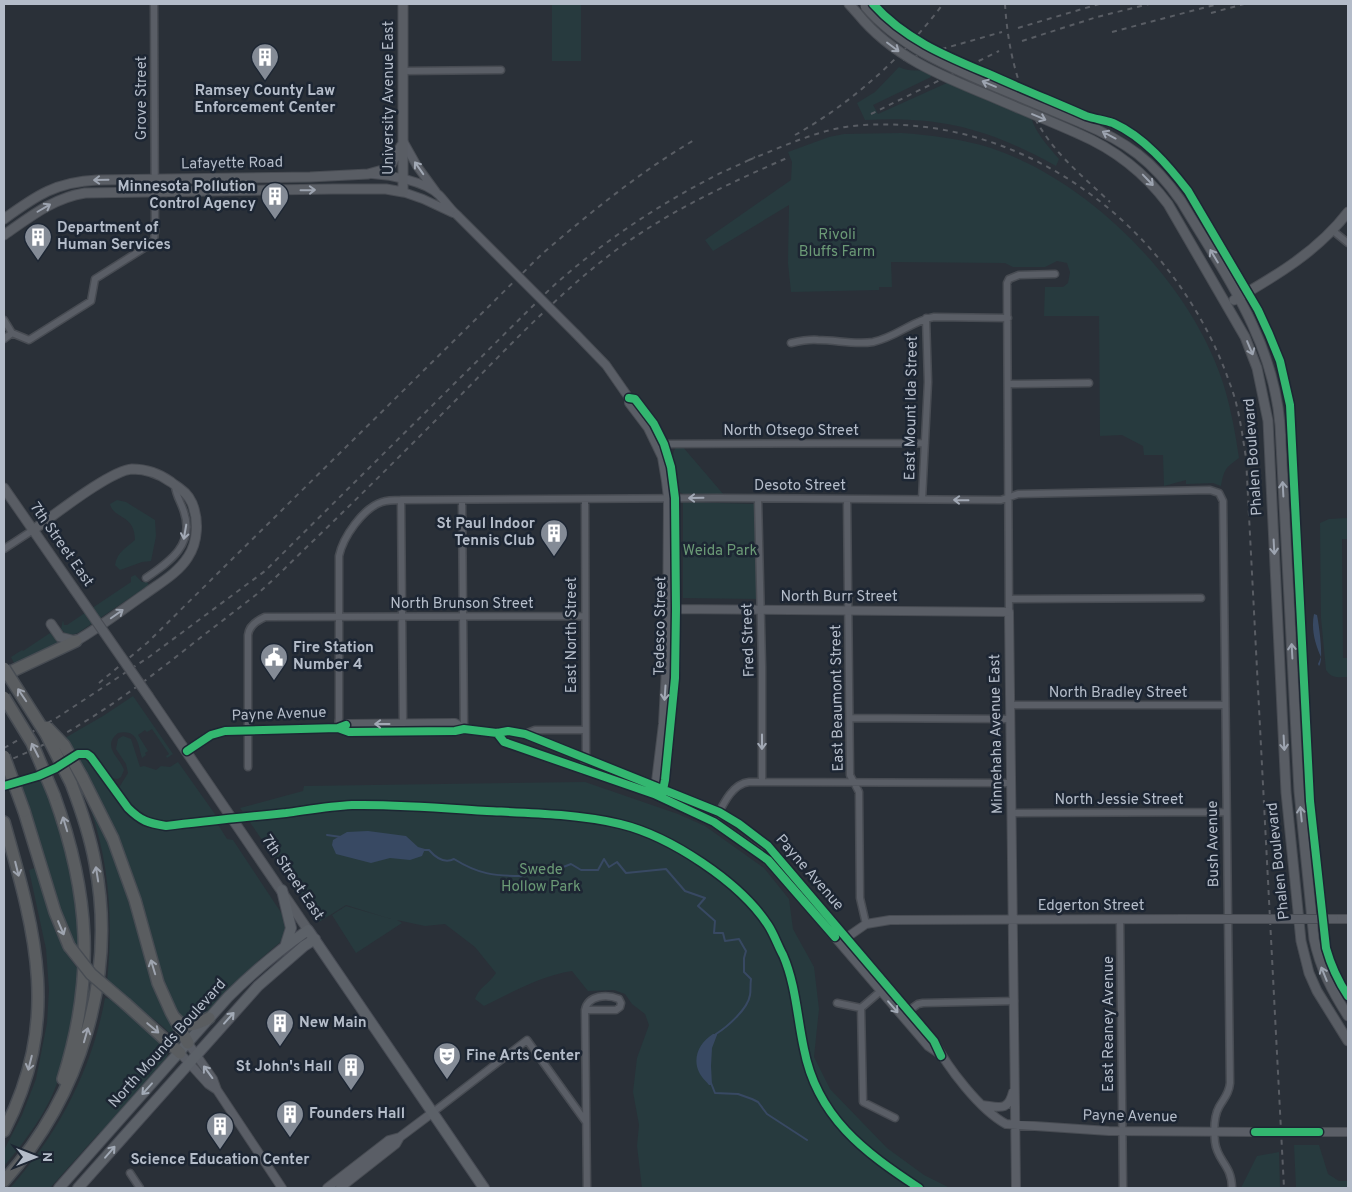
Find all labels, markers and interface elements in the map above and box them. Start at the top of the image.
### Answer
street label: University Avenue East [380,21,399,175]
building icon: Ramsey County Law Enforcement Center [250,42,280,81]
one-way arrow [886,42,900,52]
street label: Grove Street [133,56,152,140]
one-way arrow [982,78,997,88]
place label: Ramsey County Law Enforcement Center [195,82,336,118]
one-way arrow [1031,112,1046,122]
one-way arrow [1102,130,1117,140]
street label: Lafayette Road [181,154,283,174]
one-way arrow [414,161,424,175]
one-way arrow [1142,174,1154,186]
one-way arrow [93,175,109,184]
place label: Minnesota Pollution Control Agency [117,178,256,214]
building icon: Minnesota Pollution Control Agency [260,181,290,220]
one-way arrow [300,185,316,194]
one-way arrow [37,203,52,213]
place label: Department of Human Services [57,219,171,255]
building icon: Department of Human Services [23,222,53,261]
park label: Rivoli Bluffs Farm [799,226,875,262]
one-way arrow [1208,249,1218,263]
street label: East Mount Ida Street [901,335,923,481]
one-way arrow [1245,340,1255,355]
street label: Phalen Boulevard [1240,398,1268,516]
street label: North Otsego Street [723,422,859,441]
street label: Desoto Street [754,477,846,496]
one-way arrow [1279,481,1288,497]
one-way arrow [688,493,704,503]
one-way arrow [953,495,970,505]
street label: 7th Street East [25,499,97,591]
place label: St Paul Indoor Tennis Club [437,515,536,551]
building icon: St Paul Indoor Tennis Club [539,518,569,557]
one-way arrow [179,524,189,540]
one-way arrow [1269,539,1278,555]
park label: Weida Park [683,542,758,561]
street label: Tedesco Street [651,576,671,676]
street label: East North Street [563,577,582,693]
street label: North Burr Street [780,588,898,607]
street label: North Brunson Street [390,595,534,614]
street label: Fred Street [738,603,760,677]
one-way arrow [110,609,124,619]
street label: East Beaumont Street [827,624,849,772]
place label: Fire Station Number 4 [293,639,374,675]
public building icon: Fire Station Number 4 [259,642,289,681]
one-way arrow [1287,644,1296,660]
street label: Minnehaha Avenue East [986,654,1008,814]
street label: North Bradley Street [1049,684,1187,703]
one-way arrow [660,685,670,701]
one-way arrow [16,688,27,702]
street label: Payne Avenue [231,704,327,726]
one-way arrow [374,719,390,729]
one-way arrow [757,734,767,750]
one-way arrow [1279,735,1288,751]
one-way arrow [30,743,39,758]
street label: North Jessie Street [1054,791,1184,810]
street label: Bush Avenue [1204,800,1224,888]
street label: Phalen Boulevard [1263,801,1295,921]
one-way arrow [1297,806,1306,822]
one-way arrow [59,817,69,833]
street label: Payne Avenue [771,831,847,915]
street label: 7th Street East [256,832,328,924]
one-way arrow [12,860,22,876]
park label: Swede Hollow Park [501,861,581,897]
one-way arrow [92,867,102,883]
street label: Edgerton Street [1038,897,1144,916]
one-way arrow [56,920,66,935]
street label: East Reaney Avenue [1100,956,1119,1092]
one-way arrow [147,960,157,976]
one-way arrow [1319,967,1328,982]
street label: North Mounds Boulevard [105,976,231,1112]
one-way arrow [888,1000,899,1013]
building icon: New Main [265,1008,295,1047]
one-way arrow [223,1012,235,1025]
place label: New Main [299,1014,367,1033]
one-way arrow [146,1023,159,1034]
one-way arrow [82,1027,92,1043]
theatre icon: Fine Arts Center [432,1041,462,1080]
place label: Fine Arts Center [466,1047,581,1066]
building icon: St John's Hall [336,1052,366,1091]
one-way arrow [25,1055,34,1071]
place label: St John's Hall [236,1058,332,1077]
one-way arrow [203,1065,213,1079]
one-way arrow [142,1083,153,1096]
building icon: Founders Hall [275,1099,305,1138]
place label: Founders Hall [309,1105,405,1124]
street label: Payne Avenue [1082,1107,1178,1127]
building icon: Science Education Center [205,1111,235,1150]
north arrow [10,1132,60,1182]
one-way arrow [104,1145,116,1158]
place label: Science Education Center [130,1151,310,1170]
text: N [38,1152,55,1162]

